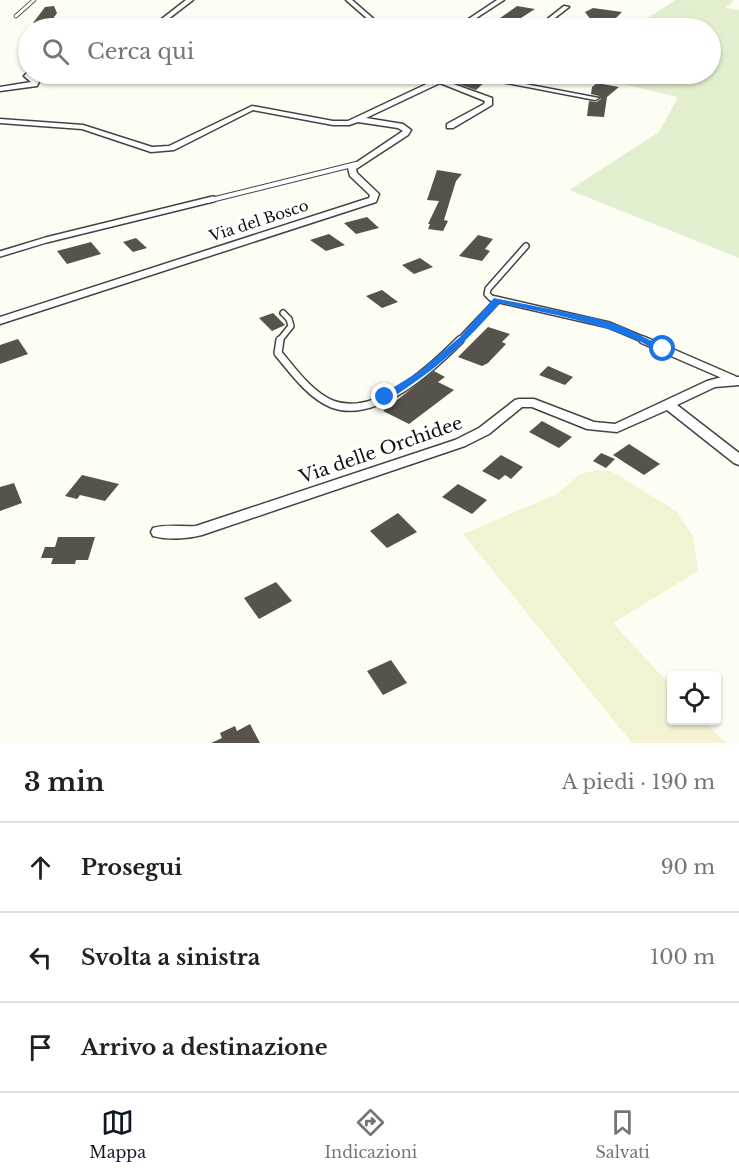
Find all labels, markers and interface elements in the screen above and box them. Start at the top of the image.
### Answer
search box [18,18,721,84]
icon: search [39,35,72,68]
text: Cerca qui [87,38,194,65]
street label: Via del Bosco [206,196,311,246]
route start [649,335,675,361]
route end [371,383,397,409]
street label: Via delle Orchidee [296,412,465,489]
map controls [667,671,721,725]
button: locate [667,671,721,725]
text: 3 min [24,766,105,798]
text: A piedi · 190 m [562,770,715,794]
icon: ahead [24,851,57,884]
text: Prosegui [81,854,182,881]
text: 90 m [661,855,715,879]
icon: left [24,941,57,974]
text: Svolta a sinistra [81,944,260,971]
text: 100 m [650,945,715,969]
icon: arrive [24,1031,57,1064]
text: Arrivo a destinazione [81,1034,328,1061]
tab: Mappa [89,1106,146,1162]
tab: Indicazioni [324,1106,417,1162]
tab: Salvati [596,1106,650,1162]

